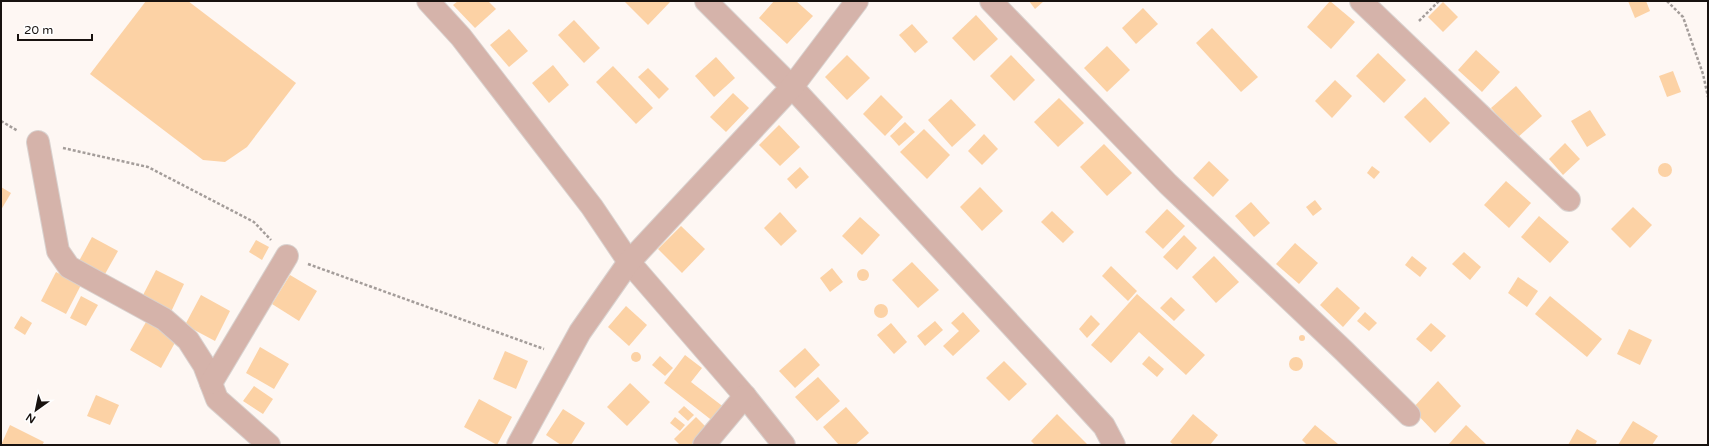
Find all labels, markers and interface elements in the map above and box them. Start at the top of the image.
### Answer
scale bar [18,16,92,42]
text: 20 m [24,23,53,37]
north arrow [16,390,56,430]
text: N [24,410,38,426]

